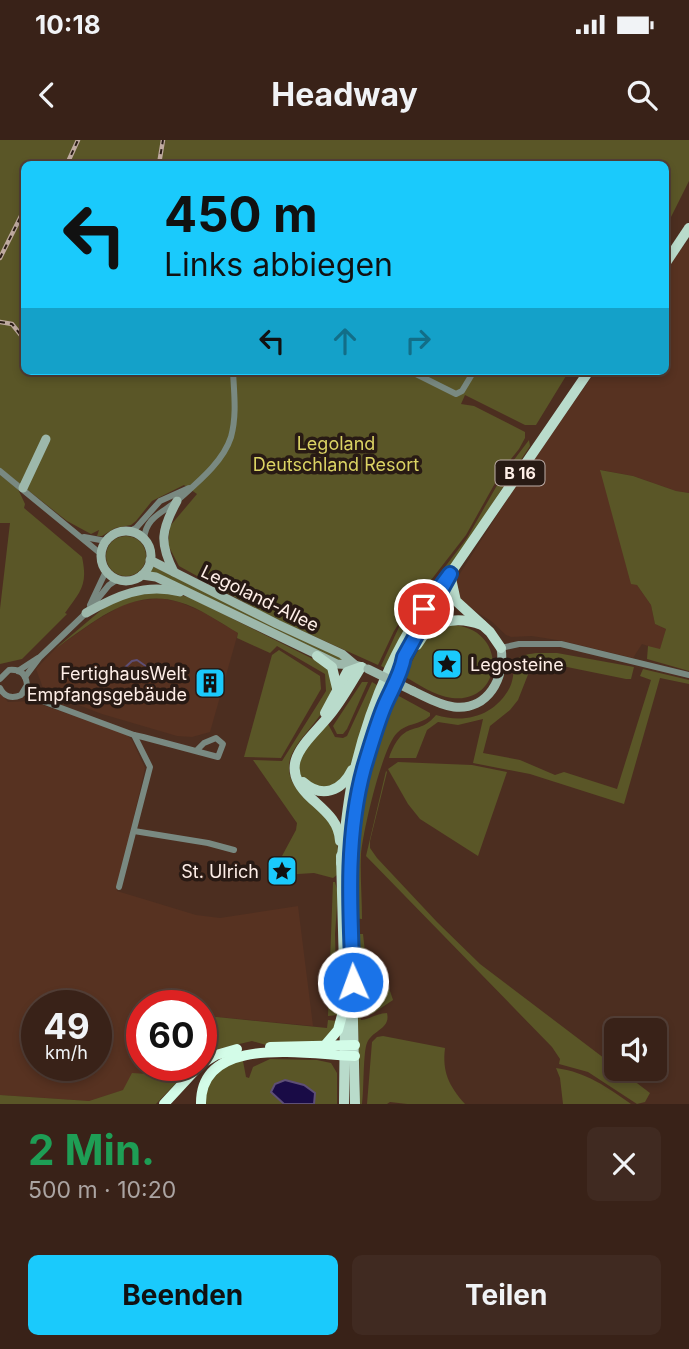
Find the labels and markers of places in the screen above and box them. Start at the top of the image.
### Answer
pin [394,579,454,639]
place icon: Legosteine [430,647,464,681]
place label: Legosteine [470,654,564,675]
place label: FertighausWelt Empfangsgebäude [27,663,187,705]
building icon: FertighausWelt Empfangsgebäude [193,666,227,700]
place icon: St. Ulrich [265,854,299,888]
place label: St. Ulrich [181,861,259,882]

